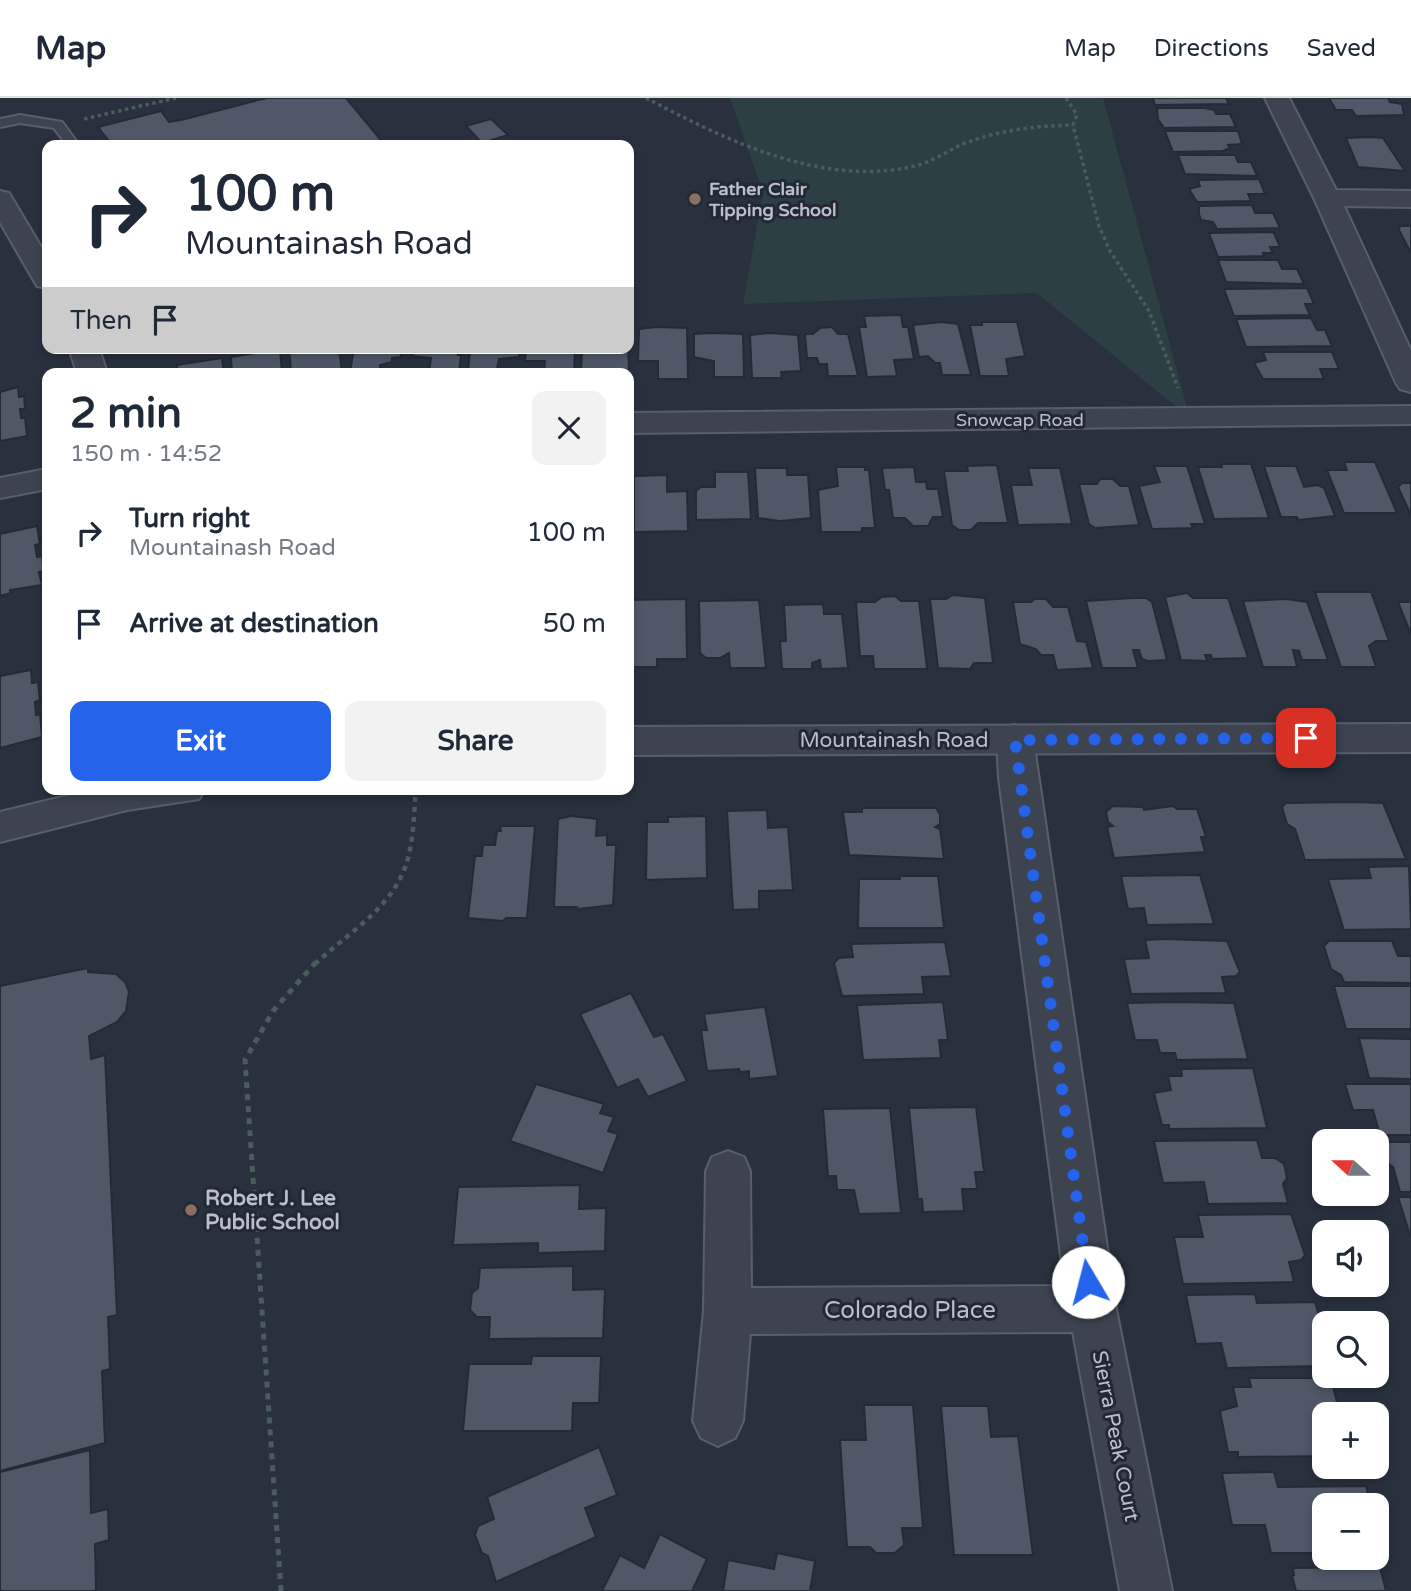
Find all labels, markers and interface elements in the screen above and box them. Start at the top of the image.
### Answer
text: Map [35,29,106,68]
text: Map [1064,34,1116,63]
text: Directions [1154,34,1269,63]
text: Saved [1307,34,1376,63]
text: 100 m [185,165,335,224]
icon: right [70,168,161,259]
place label: Father Clair Tipping School [708,178,836,221]
marker: Father Clair Tipping School [687,191,703,207]
text: Mountainash Road [185,225,473,263]
icon: arrive [146,301,184,339]
text: Then [70,305,132,336]
text: 2 min [70,388,182,439]
button: close [532,391,606,465]
street label: Snowcap Road [956,409,1084,431]
text: 150 m · 14:52 [70,440,222,468]
text: Turn right [129,503,250,534]
icon: right [70,514,108,552]
text: 100 m [526,517,606,548]
text: Mountainash Road [129,534,336,562]
icon: arrive [70,605,108,643]
text: Arrive at destination [129,608,379,639]
text: 50 m [543,608,606,639]
button: Exit [70,701,331,781]
button: Share [345,701,606,781]
pin [1276,708,1336,768]
icon: arrive [1287,719,1325,757]
street label: Mountainash Road [800,728,988,753]
north arrow [1312,1129,1390,1206]
map controls [1312,1129,1389,1570]
place label: Robert J. Lee Public School [205,1186,340,1235]
marker: Robert J. Lee Public School [183,1202,199,1218]
button: sound [1312,1220,1389,1297]
position arrow [1051,1245,1125,1319]
street label: Colorado Place [824,1296,996,1325]
button: search [1312,1311,1389,1388]
street label: Sierra Peak Court [1087,1349,1144,1524]
button: + [1312,1402,1389,1479]
button: − [1312,1493,1389,1570]

